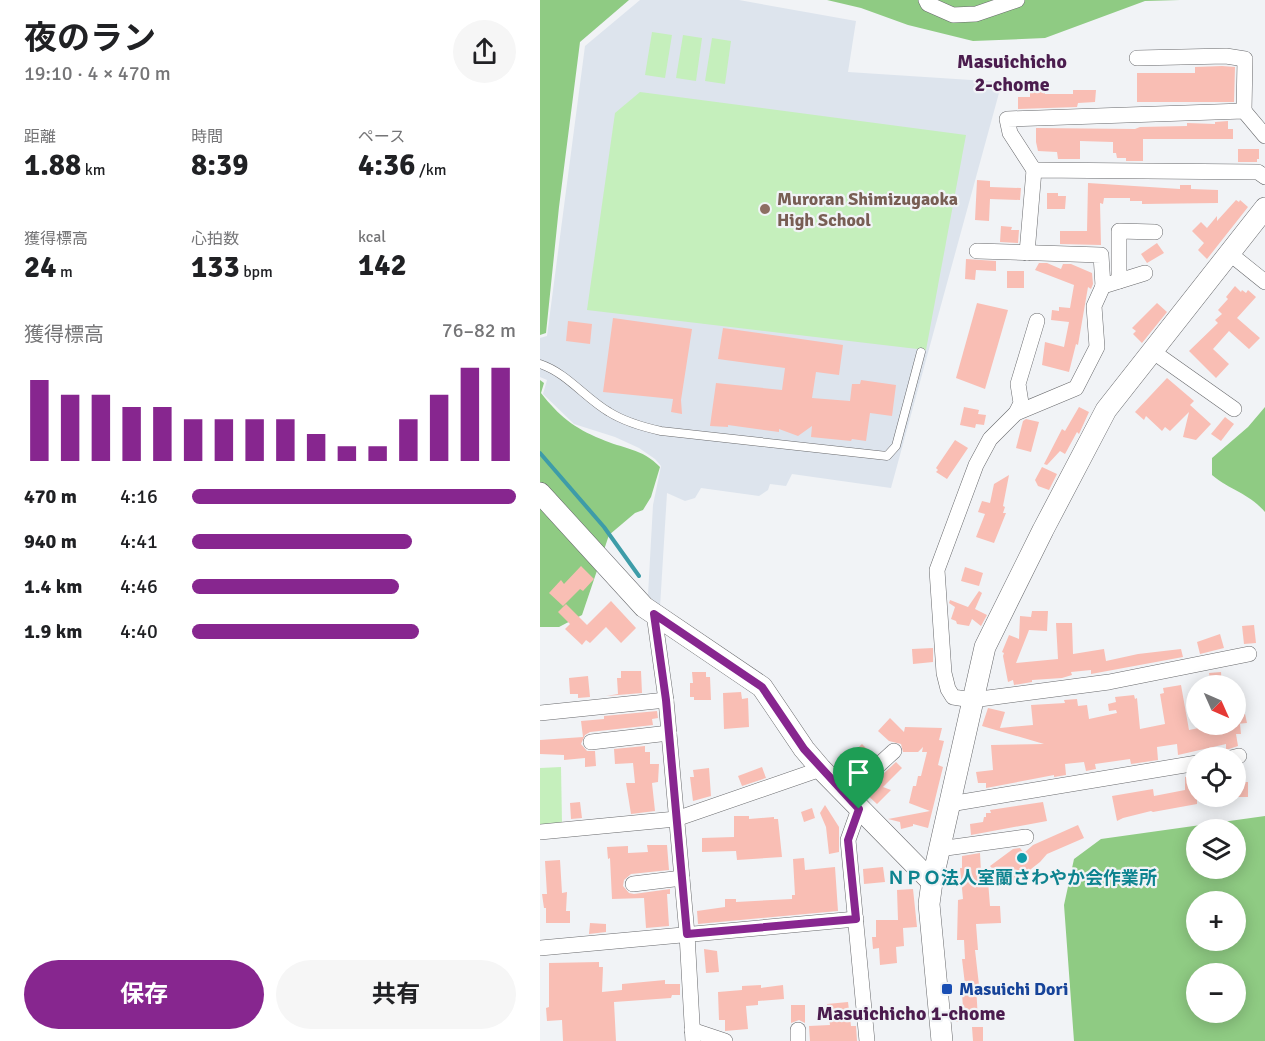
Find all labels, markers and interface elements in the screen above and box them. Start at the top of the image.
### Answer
text: 夜のラン [24,18,156,59]
button: share [453,20,516,83]
district label: Masuichicho 2-chome [957,49,1067,97]
text: 19:10 · 4 × 470 m [24,61,171,86]
text: 距離 [24,127,56,147]
text: 時間 [191,127,223,147]
text: ペース [358,127,405,147]
text: 1.88 [24,147,81,184]
text: 8:39 [191,147,248,184]
text: 4:36 [358,147,415,184]
text: km [81,160,106,180]
text: /km [415,160,447,180]
place label: Muroran Shimizugaoka High School [777,188,958,231]
marker: Muroran Shimizugaoka High School [758,202,772,216]
text: kcal [358,227,386,247]
text: 獲得標高 [24,229,88,249]
text: 心拍数 [191,229,239,249]
text: 142 [358,247,407,284]
text: 24 [24,249,56,286]
text: 133 [191,249,240,286]
text: m [56,262,73,282]
text: bpm [240,262,273,282]
text: 76–82 m [442,318,516,343]
text: 獲得標高 [24,322,104,347]
text: 470 m [24,484,77,509]
text: 4:16 [120,484,158,509]
text: 940 m [24,529,77,554]
text: 4:41 [120,529,158,554]
text: 1.4 km [24,574,82,599]
text: 4:46 [120,574,158,599]
text: 1.9 km [24,619,82,644]
text: 4:40 [120,619,158,644]
north arrow [1186,675,1246,735]
map controls [1186,675,1246,1023]
pin [833,747,884,809]
button: locate [1186,747,1246,807]
icon: arrive [842,756,875,789]
button: layers [1186,819,1246,879]
marker: ＮＰＯ法人室蘭さわやか会作業所 [1015,851,1029,865]
place label: ＮＰＯ法人室蘭さわやか会作業所 [887,867,1157,889]
button: + [1186,891,1246,951]
button: 保存 [24,960,264,1029]
button: 共有 [276,960,516,1029]
button: − [1186,963,1246,1023]
place label: Masuichi Dori [959,978,1068,1000]
marker: Masuichi Dori [940,982,954,996]
district label: Masuichicho 1-chome [817,1001,1006,1026]

